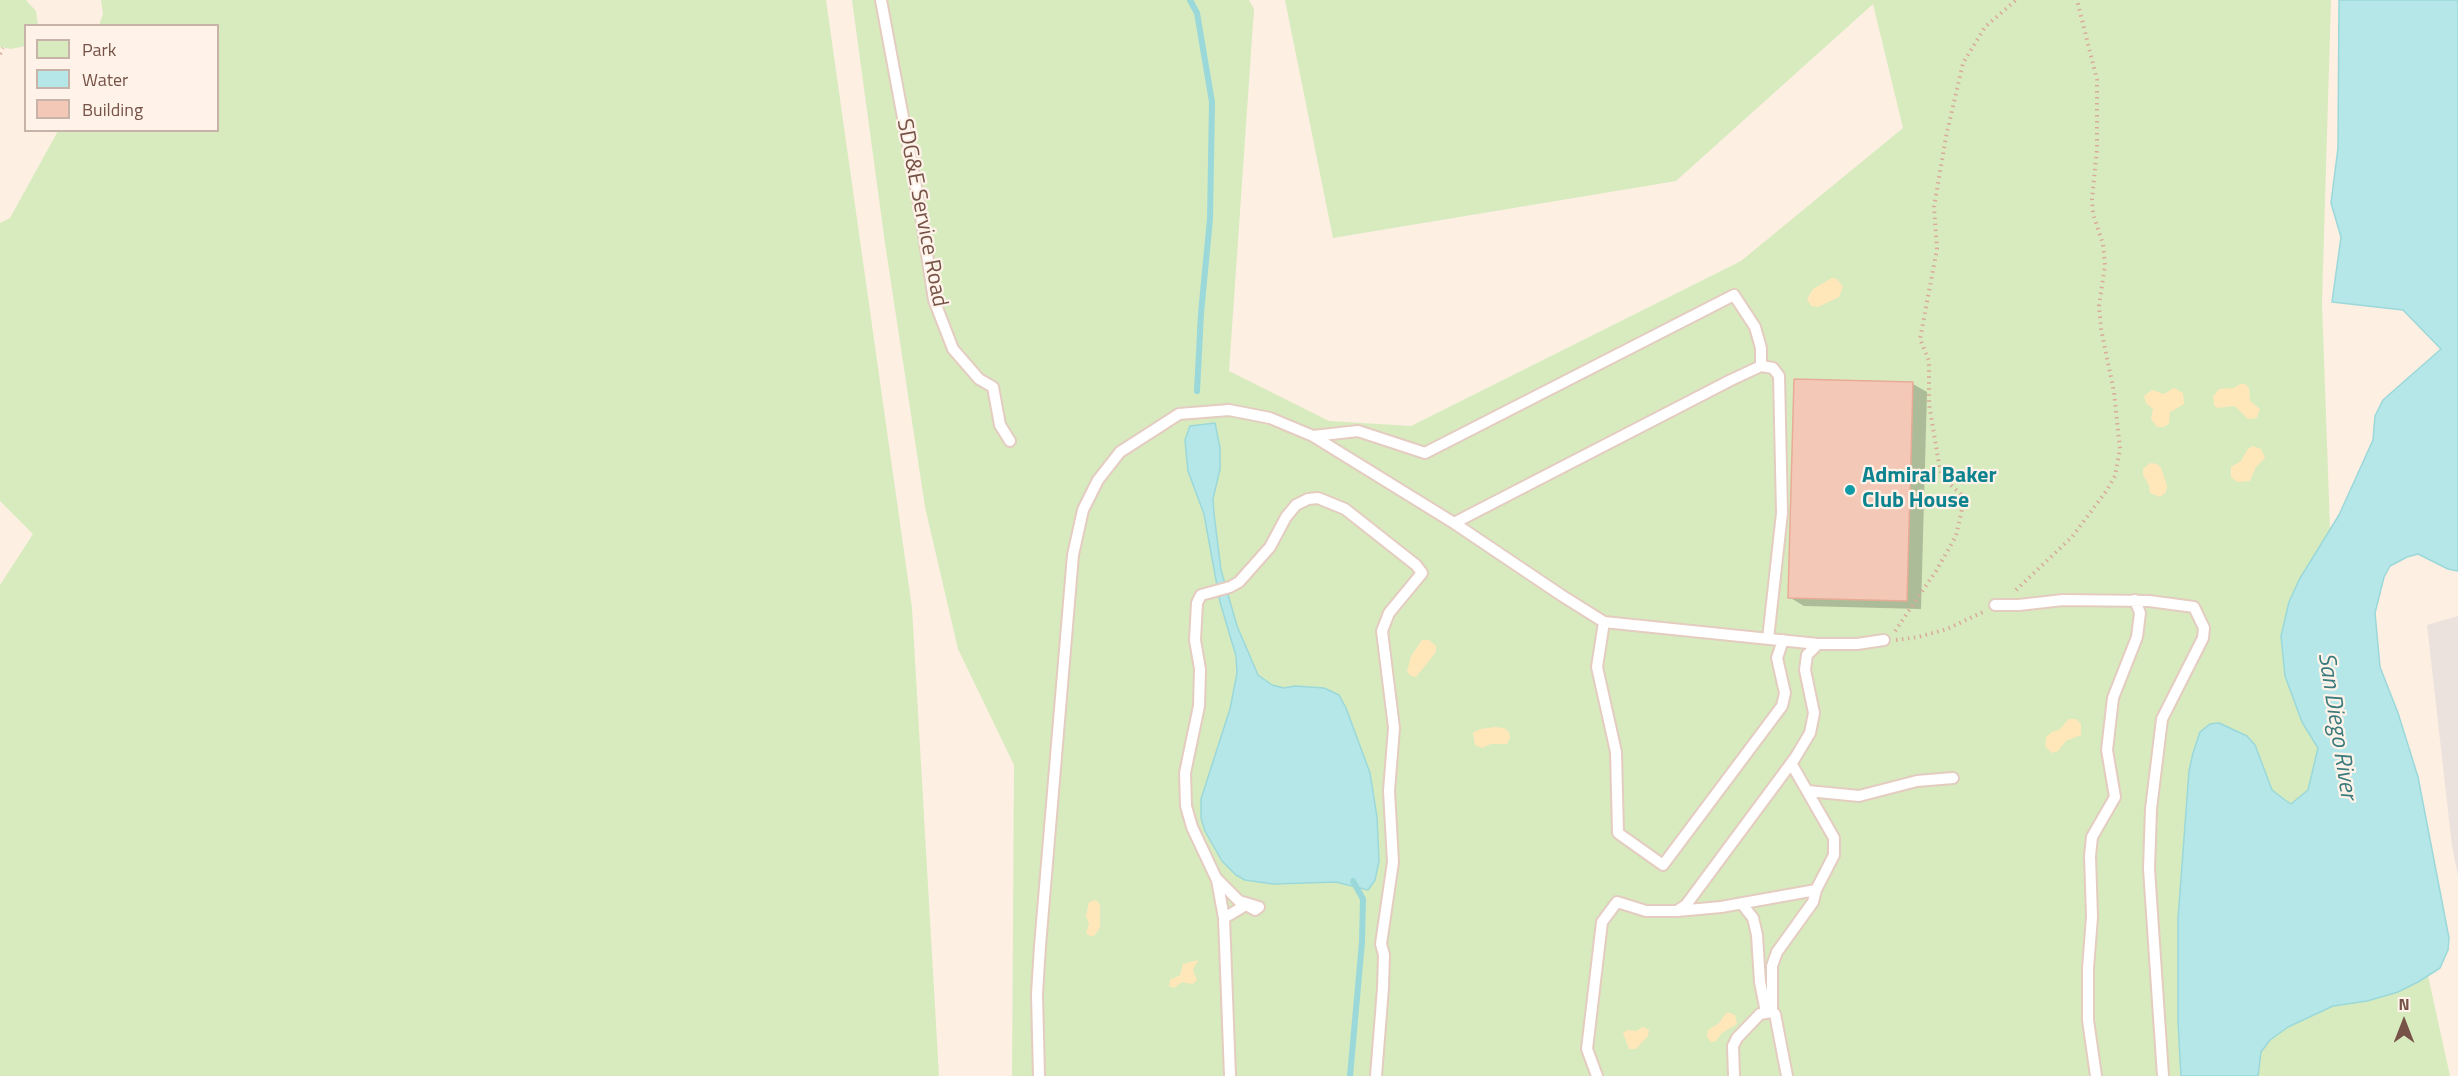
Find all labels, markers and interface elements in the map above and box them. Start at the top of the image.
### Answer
legend [24,24,219,132]
text: Park [82,36,116,63]
text: Water [82,66,128,93]
text: Building [82,96,143,123]
street label: SDG&E Service Road [890,117,952,309]
place label: Admiral Baker Club House [1862,464,1997,516]
marker: Admiral Baker Club House [1843,483,1857,497]
water label: San Diego River [2310,651,2362,801]
north arrow [2374,992,2434,1052]
text: N [2398,992,2410,1016]

